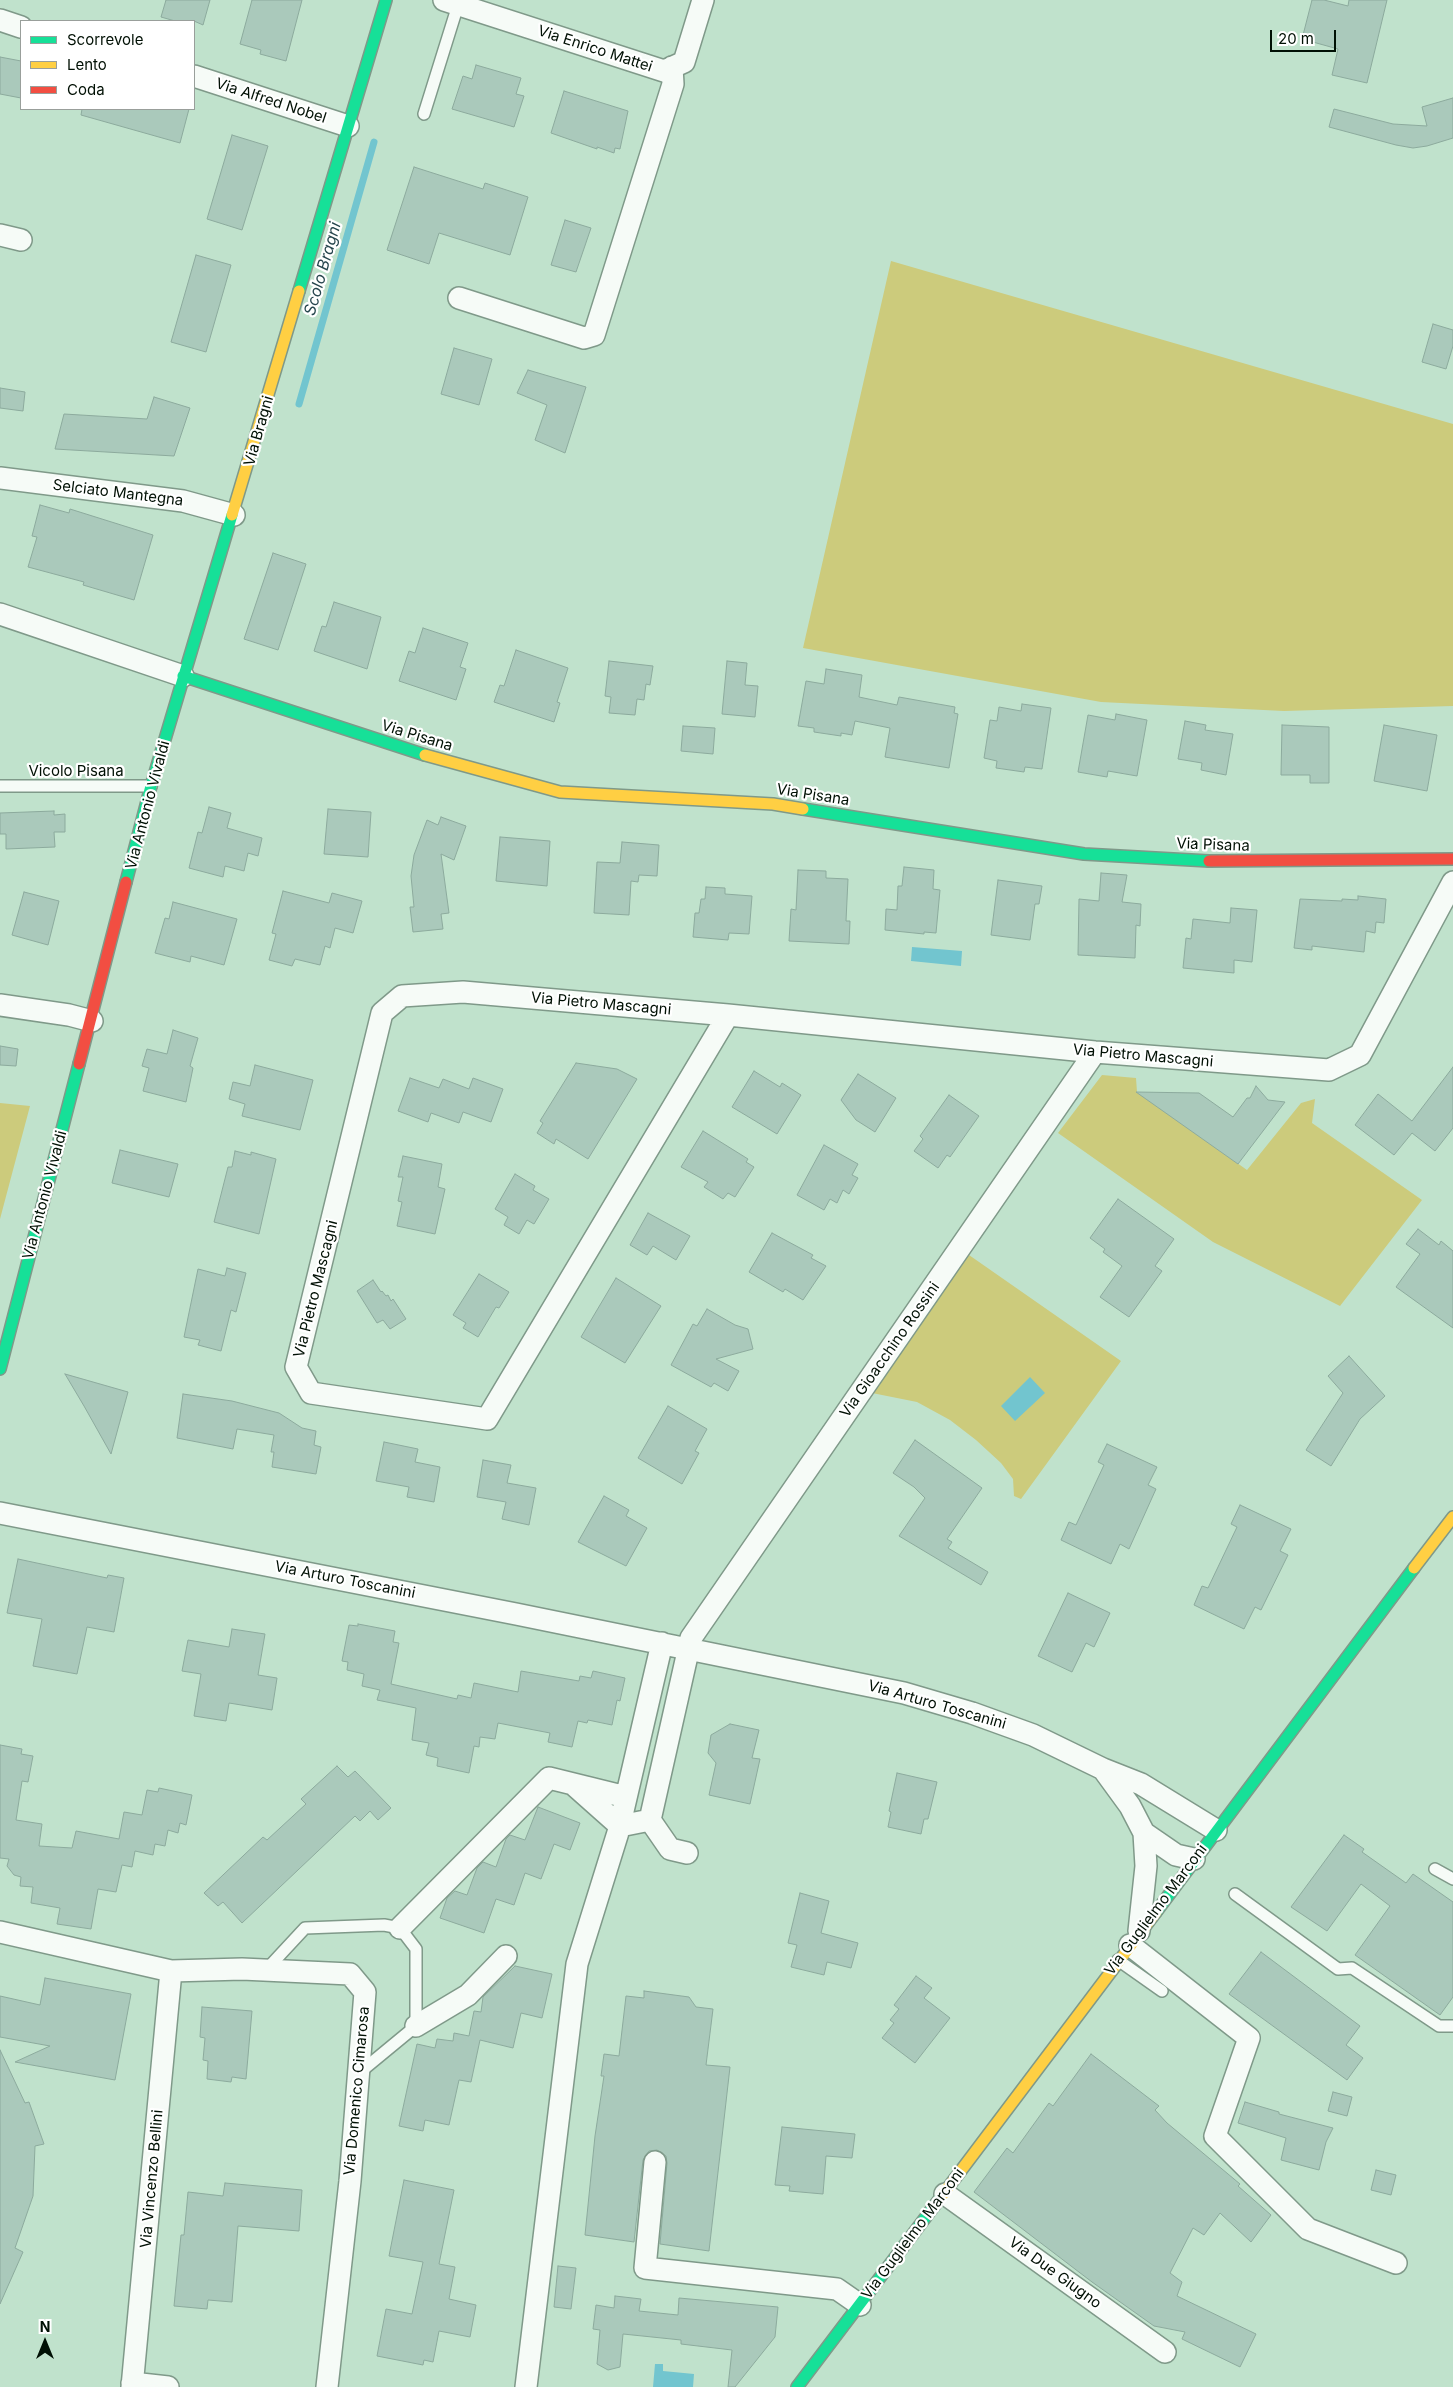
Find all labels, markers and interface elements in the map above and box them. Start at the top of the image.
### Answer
legend [20,20,195,110]
scale bar [1273,20,1339,52]
street label: Via Enrico Mattei [535,22,655,76]
text: 20 m [1278,29,1314,48]
text: Scorrevole [67,30,143,49]
text: Lento [67,55,107,74]
street label: Via Alfred Nobel [213,75,329,127]
text: Coda [67,80,105,99]
water label: Scolo Bragni [301,220,345,318]
street label: Via Bragni [240,394,278,468]
street label: Selciato Mantegna [52,476,184,510]
street label: Via Pisana [379,717,455,755]
street label: Via Antonio Vivaldi [122,739,174,871]
street label: Vicolo Pisana [28,762,124,780]
street label: Via Pisana [775,780,851,810]
street label: Via Pisana [1176,835,1250,855]
street label: Via Pietro Mascagni [530,989,672,1019]
street label: Via Pietro Mascagni [1072,1041,1214,1071]
street label: Via Antonio Vivaldi [19,1129,71,1261]
street label: Via Pietro Mascagni [290,1219,342,1359]
street label: Via Gioacchino Rossini [836,1279,944,1421]
street label: Via Arturo Toscanini [273,1558,417,1602]
street label: Via Arturo Toscanini [866,1677,1008,1733]
street label: Via Guglielmo Marconi [1101,1841,1211,1979]
street label: Via Domenico Cimarosa [341,2006,373,2176]
street label: Via Vincenzo Bellini [137,2109,167,2249]
street label: Via Guglielmo Marconi [858,2165,968,2303]
street label: Via Due Giugno [1005,2233,1105,2313]
north arrow [20,2317,70,2367]
text: N [40,2318,50,2335]

